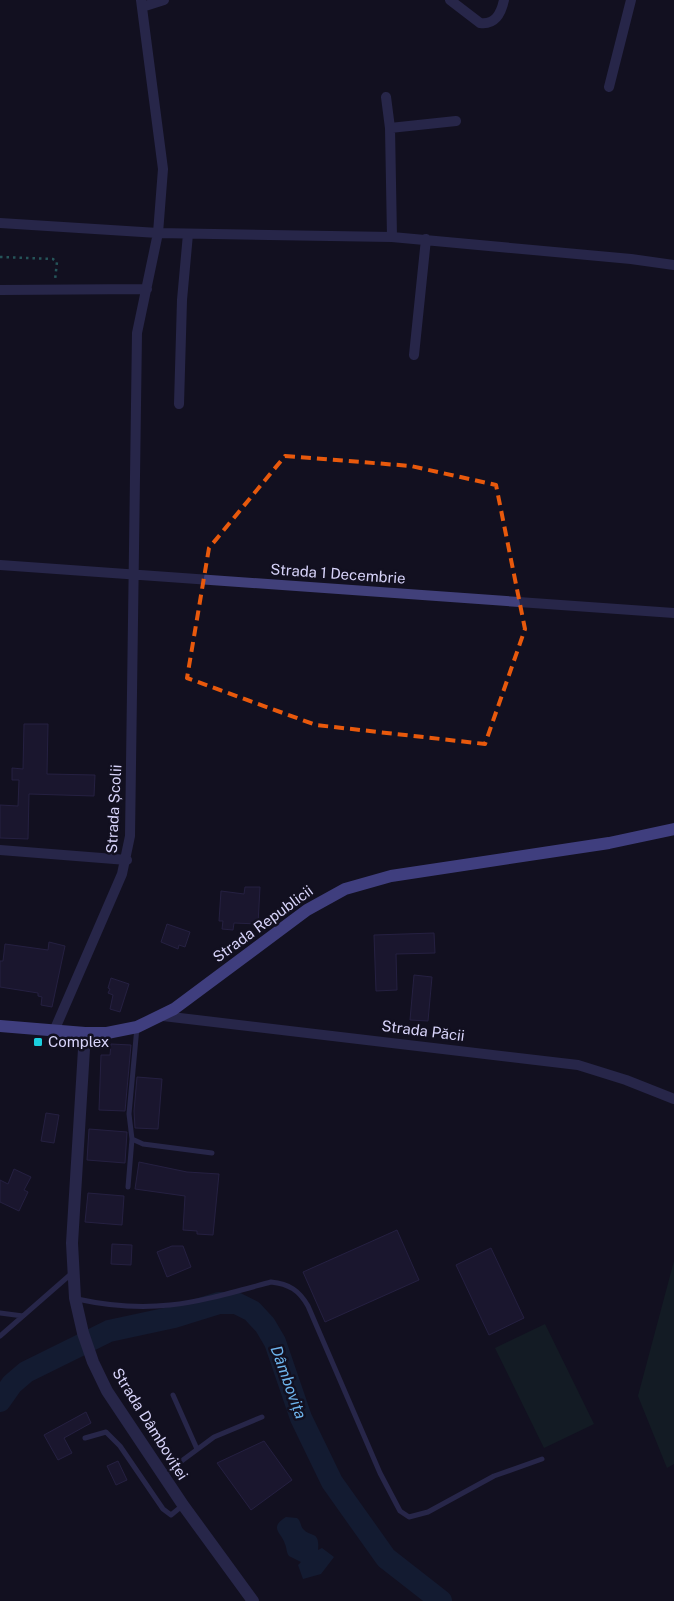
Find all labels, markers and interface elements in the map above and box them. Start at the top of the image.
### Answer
street label: Strada 1 Decembrie [270,560,406,587]
street label: Strada Școlii [103,764,124,854]
street label: Strada Republicii [209,882,316,966]
street label: Strada Păcii [381,1017,466,1044]
place label: Complex [48,1033,109,1050]
marker: Complex [32,1036,44,1048]
water label: Dâmbovița [266,1343,311,1421]
street label: Strada Dâmboviței [109,1365,192,1483]

